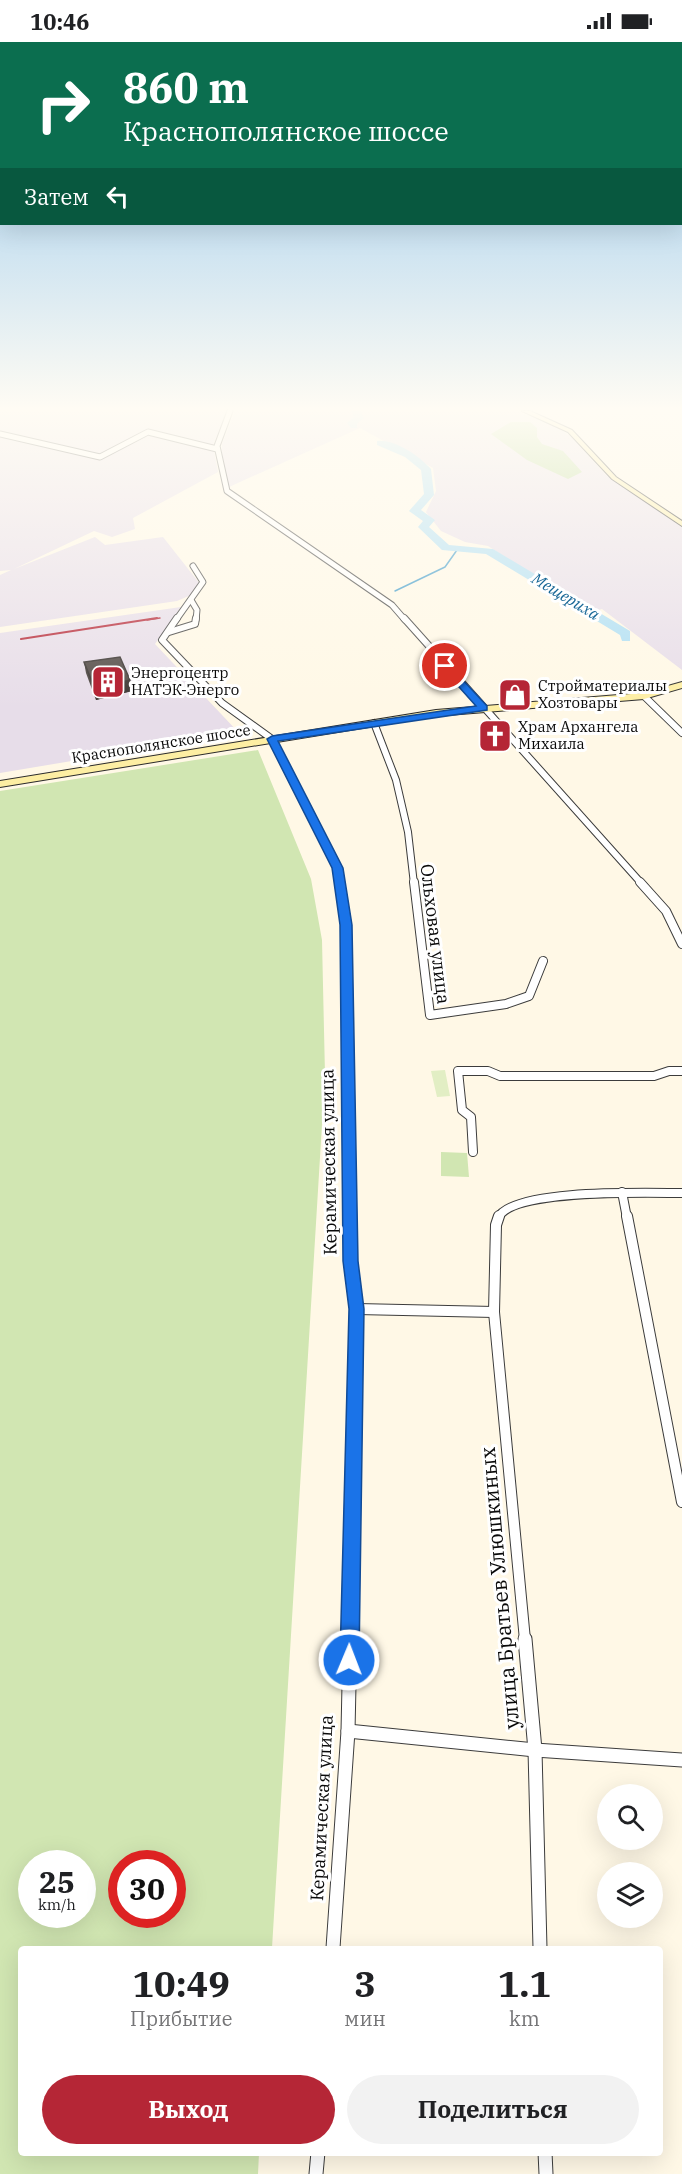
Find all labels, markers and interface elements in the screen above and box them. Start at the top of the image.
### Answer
text: 10:46 [30,7,89,36]
text: 860 m [123,60,249,115]
icon: right [24,66,102,144]
text: Краснополянское шоссе [123,113,449,148]
icon: left [101,180,134,213]
text: Затем [24,182,89,211]
water label: Мещериха [528,567,604,624]
pin [419,640,470,691]
icon: arrive [428,649,461,682]
place label: Энергоцентр НАТЭК-Энерго [131,663,239,699]
building icon: Энергоцентр НАТЭК-Энерго [90,664,126,700]
place label: Стройматериалы Хозтовары [538,676,667,712]
shop icon: Стройматериалы Хозтовары [497,677,533,713]
place label: Храм Архангела Михаила [518,717,639,753]
church icon: Храм Архангела Михаила [477,718,513,754]
street label: Краснополянское шоссе [70,720,252,767]
street label: Ольховая улица [415,863,456,1005]
street label: Керамическая улица [315,1069,342,1255]
street label: улица Братьев Улюшкиных [473,1446,525,1730]
position arrow [317,1628,381,1692]
street label: Керамическая улица [305,1714,338,1902]
map controls [597,1784,663,1928]
button: search [597,1784,663,1850]
speed limit sign: 30 [108,1850,186,1928]
text: 25 [39,1862,75,1901]
button: layers [597,1862,663,1928]
text: km/h [38,1895,76,1914]
text: 10:49 [133,1960,230,2007]
text: 3 [354,1960,376,2007]
text: 1.1 [498,1960,551,2007]
text: Прибытие [130,2005,232,2032]
text: мин [344,2005,386,2032]
text: km [509,2005,540,2032]
button: Выход [42,2075,335,2144]
button: Поделиться [347,2075,639,2144]

